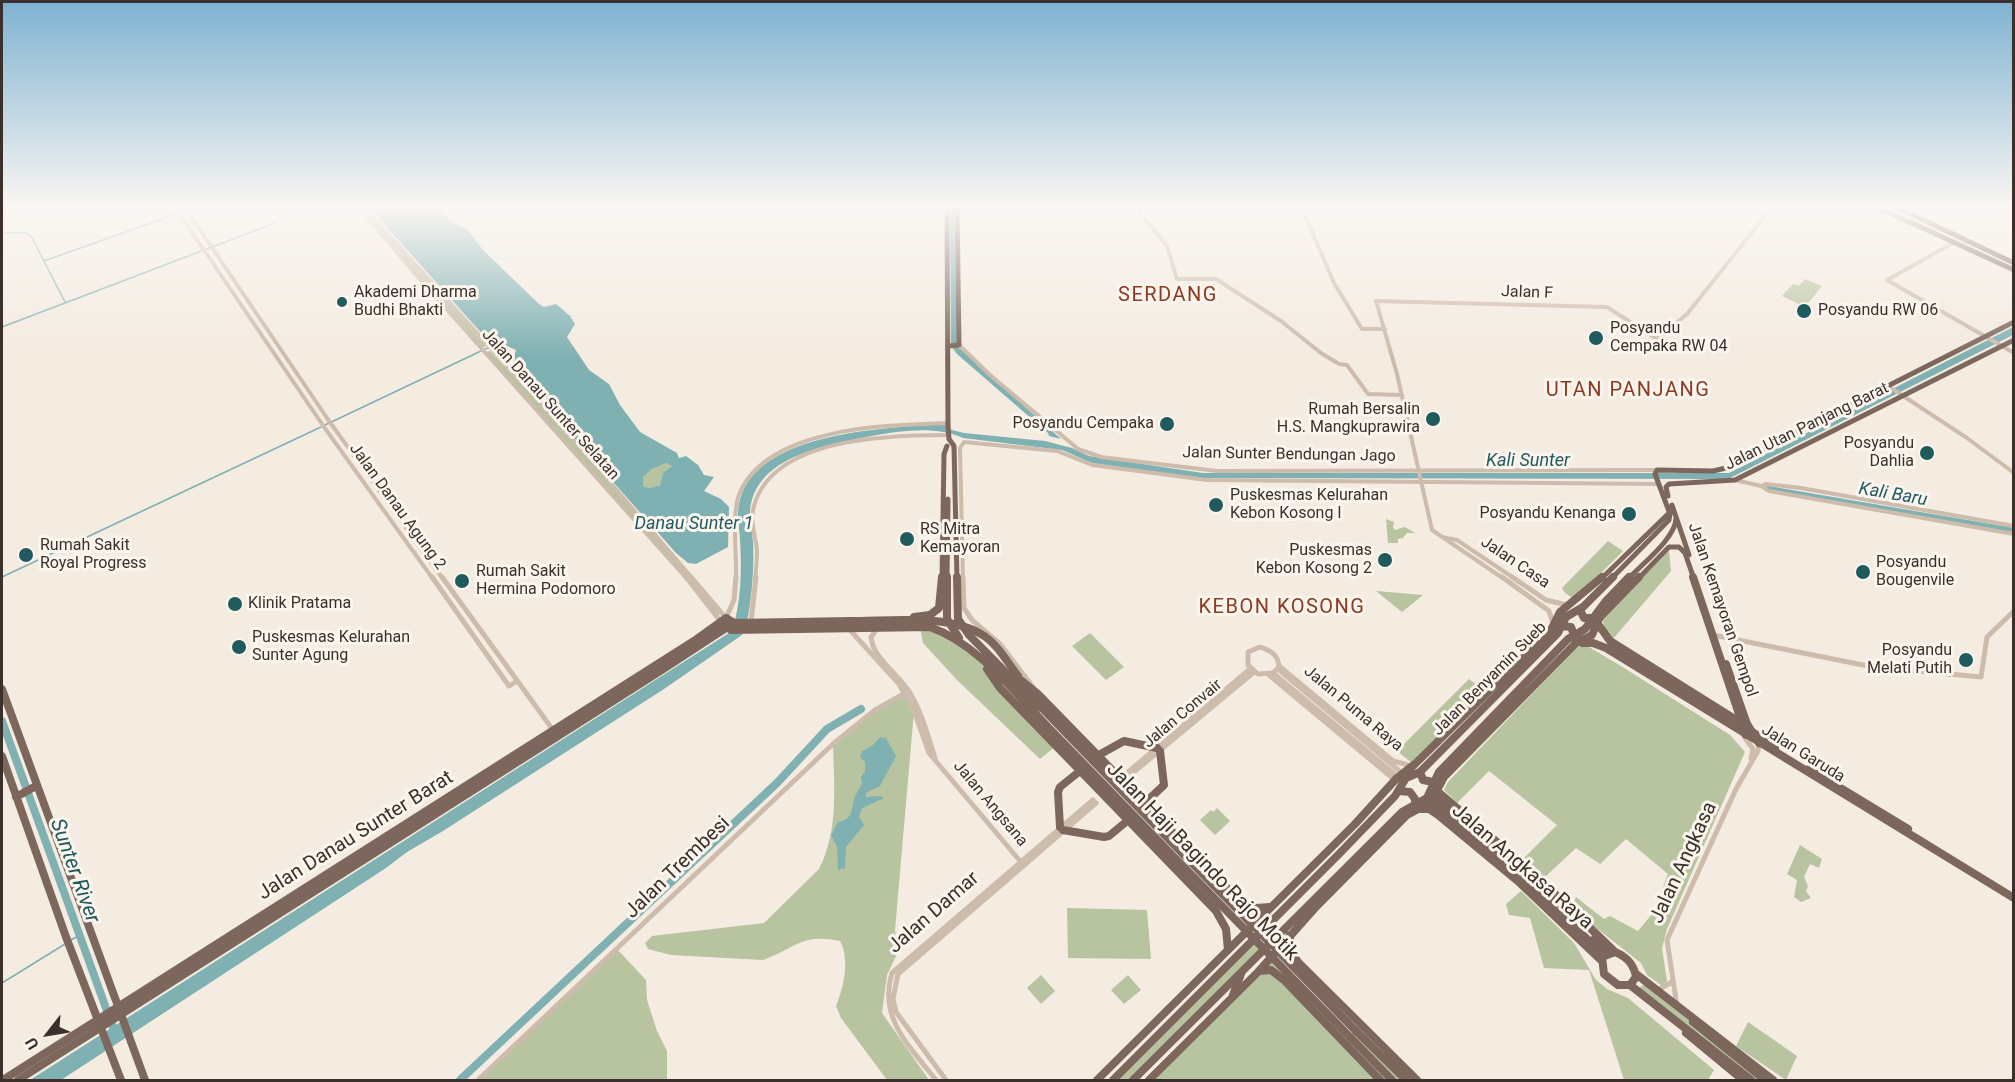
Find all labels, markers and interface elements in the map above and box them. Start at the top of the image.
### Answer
place label: Akademi Dharma Budhi Bhakti [354,283,477,321]
street label: Jalan F [1501,283,1553,303]
district label: SERDANG [1118,284,1218,308]
marker: Akademi Dharma Budhi Bhakti [335,295,349,309]
place label: Posyandu RW 06 [1818,301,1938,321]
marker: Posyandu RW 06 [1795,302,1813,320]
place label: Posyandu Cempaka RW 04 [1610,319,1727,357]
street label: Jalan Danau Sunter Selatan [477,326,623,484]
marker: Posyandu Cempaka RW 04 [1587,329,1605,347]
district label: UTAN PANJANG [1546,379,1710,403]
street label: Jalan Utan Panjang Barat [1722,379,1892,475]
place label: Rumah Bersalin H.S. Mangkuprawira [1277,400,1420,438]
marker: Rumah Bersalin H.S. Mangkuprawira [1424,410,1442,428]
place label: Posyandu Cempaka [1012,414,1154,434]
marker: Posyandu Cempaka [1158,415,1176,433]
place label: Posyandu Dahlia [1844,434,1914,472]
street label: Jalan Danau Agung 2 [345,440,449,574]
street label: Jalan Sunter Bendungan Jago [1182,444,1396,466]
marker: Posyandu Dahlia [1918,444,1936,462]
water label: Kali Sunter [1486,450,1570,472]
water label: Kali Baru [1857,478,1929,512]
place label: Puskesmas Kelurahan Kebon Kosong I [1230,486,1388,524]
marker: Puskesmas Kelurahan Kebon Kosong I [1207,496,1225,514]
place label: Posyandu Kenanga [1479,504,1616,524]
marker: Posyandu Kenanga [1620,505,1638,523]
water label: Danau Sunter 1 [635,513,753,535]
place label: RS Mitra Kemayoran [920,520,1000,558]
street label: Jalan Kemayoran Gempol [1683,521,1761,699]
marker: RS Mitra Kemayoran [898,530,916,548]
street label: Jalan Casa [1477,533,1553,593]
place label: Rumah Sakit Royal Progress [40,536,147,574]
place label: Puskesmas Kebon Kosong 2 [1256,541,1372,579]
marker: Rumah Sakit Royal Progress [17,546,35,564]
marker: Puskesmas Kebon Kosong 2 [1376,551,1394,569]
place label: Posyandu Bougenvile [1876,553,1954,591]
place label: Rumah Sakit Hermina Podomoro [476,562,616,600]
marker: Posyandu Bougenvile [1854,563,1872,581]
marker: Rumah Sakit Hermina Podomoro [453,572,471,590]
place label: Klinik Pratama [248,594,351,614]
marker: Klinik Pratama [226,595,244,613]
district label: KEBON KOSONG [1199,596,1365,620]
street label: Jalan Benyamin Sueb [1429,618,1551,740]
place label: Puskesmas Kelurahan Sunter Agung [252,628,410,666]
marker: Puskesmas Kelurahan Sunter Agung [230,638,248,656]
place label: Posyandu Melati Putih [1867,641,1952,679]
marker: Posyandu Melati Putih [1957,651,1975,669]
street label: Jalan Puma Raya [1300,662,1406,756]
street label: Jalan Convair [1140,675,1226,753]
street label: Jalan Garuda [1758,721,1848,787]
street label: Jalan Angsana [949,757,1031,851]
street label: Jalan Haji Bagindo Rajo Motik [1101,758,1303,966]
street label: Jalan Danau Sunter Barat [254,766,458,906]
street label: Jalan Angkasa [1645,798,1723,928]
street label: Jalan Angkasa Raya [1446,799,1598,935]
street label: Jalan Trembesi [621,812,735,924]
water label: Sunter River [44,815,104,927]
street label: Jalan Damar [884,867,984,959]
north arrow [18,1004,78,1064]
text: U [21,1034,43,1053]

